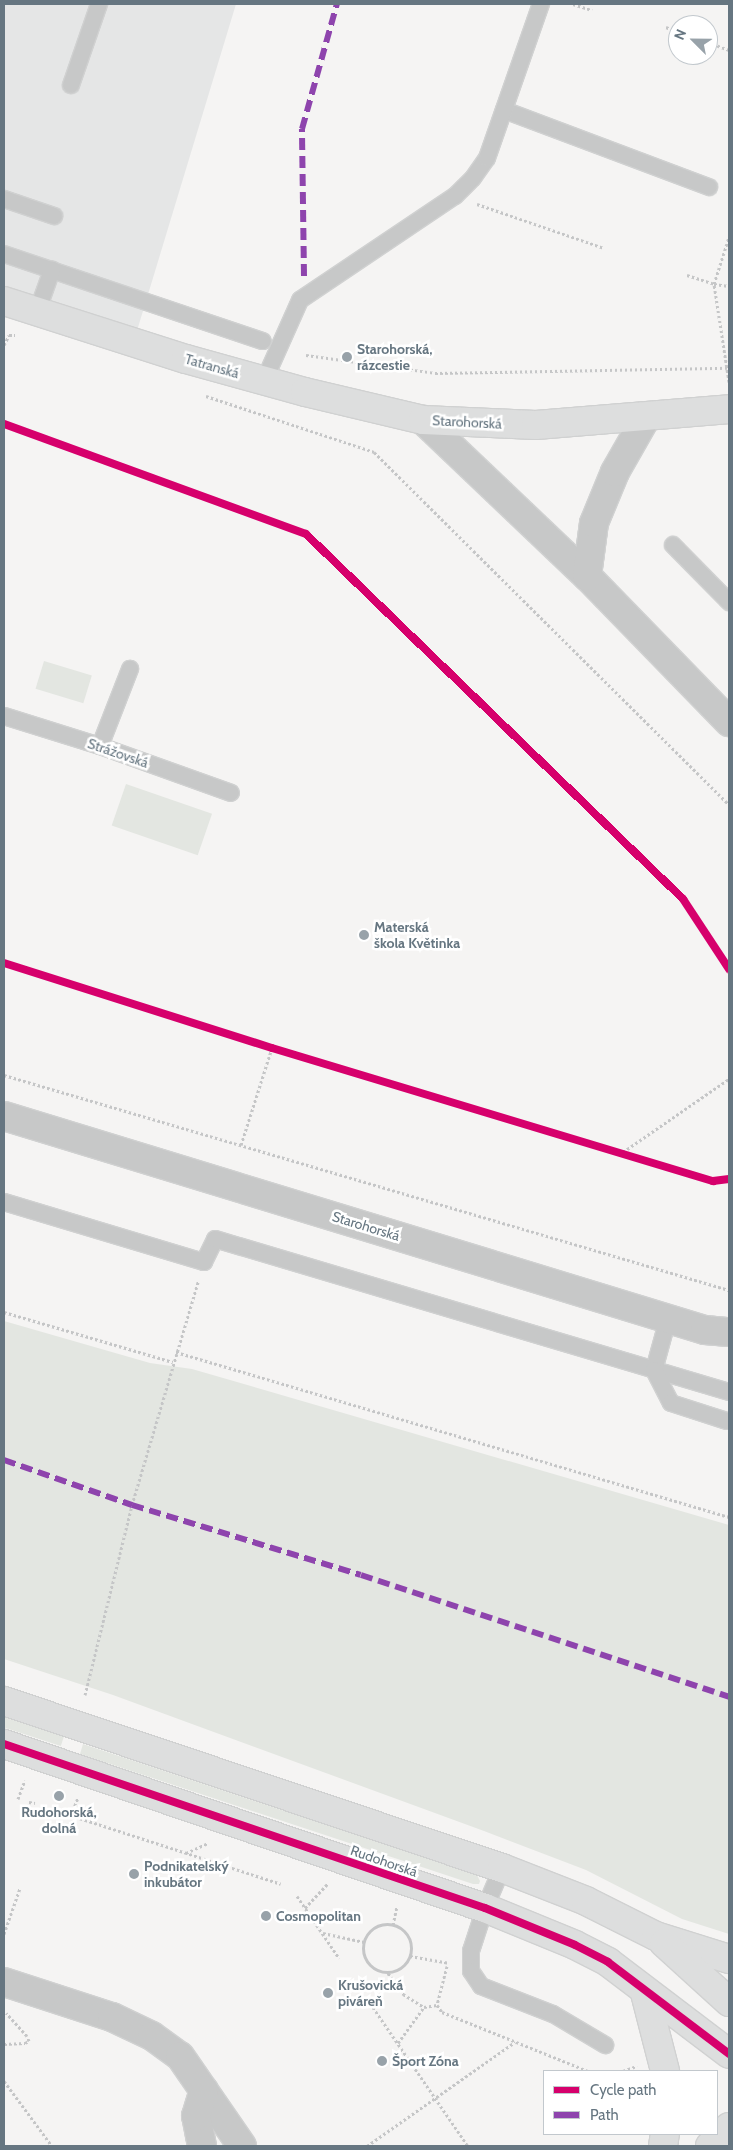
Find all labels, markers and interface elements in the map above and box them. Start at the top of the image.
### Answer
north arrow [668,15,718,65]
text: N [670,26,690,43]
place label: Starohorská, rázcestie [357,341,432,374]
street label: Tatranská [183,350,241,382]
marker: Starohorská, rázcestie [341,351,353,363]
street label: Starohorská [432,412,502,432]
street label: Strážovská [85,735,151,771]
place label: Materská škola Květinka [374,919,460,952]
marker: Materská škola Květinka [358,929,370,941]
street label: Starohorská [330,1208,402,1244]
marker: Rudohorská, dolná [53,1790,65,1802]
place label: Rudohorská, dolná [21,1804,97,1836]
street label: Rudohorská [348,1842,420,1880]
place label: Podnikatelský inkubátor [144,1858,229,1890]
marker: Podnikatelský inkubátor [128,1868,140,1880]
place label: Cosmopolitan [276,1908,361,1924]
marker: Cosmopolitan [260,1910,272,1922]
place label: Krušovická piváreň [338,1977,403,2010]
marker: Krušovická piváreň [322,1987,334,1999]
place label: Šport Zóna [392,2053,459,2069]
marker: Šport Zóna [376,2055,388,2067]
legend [543,2070,718,2135]
text: Cycle path [590,2081,656,2099]
text: Path [590,2106,619,2124]

